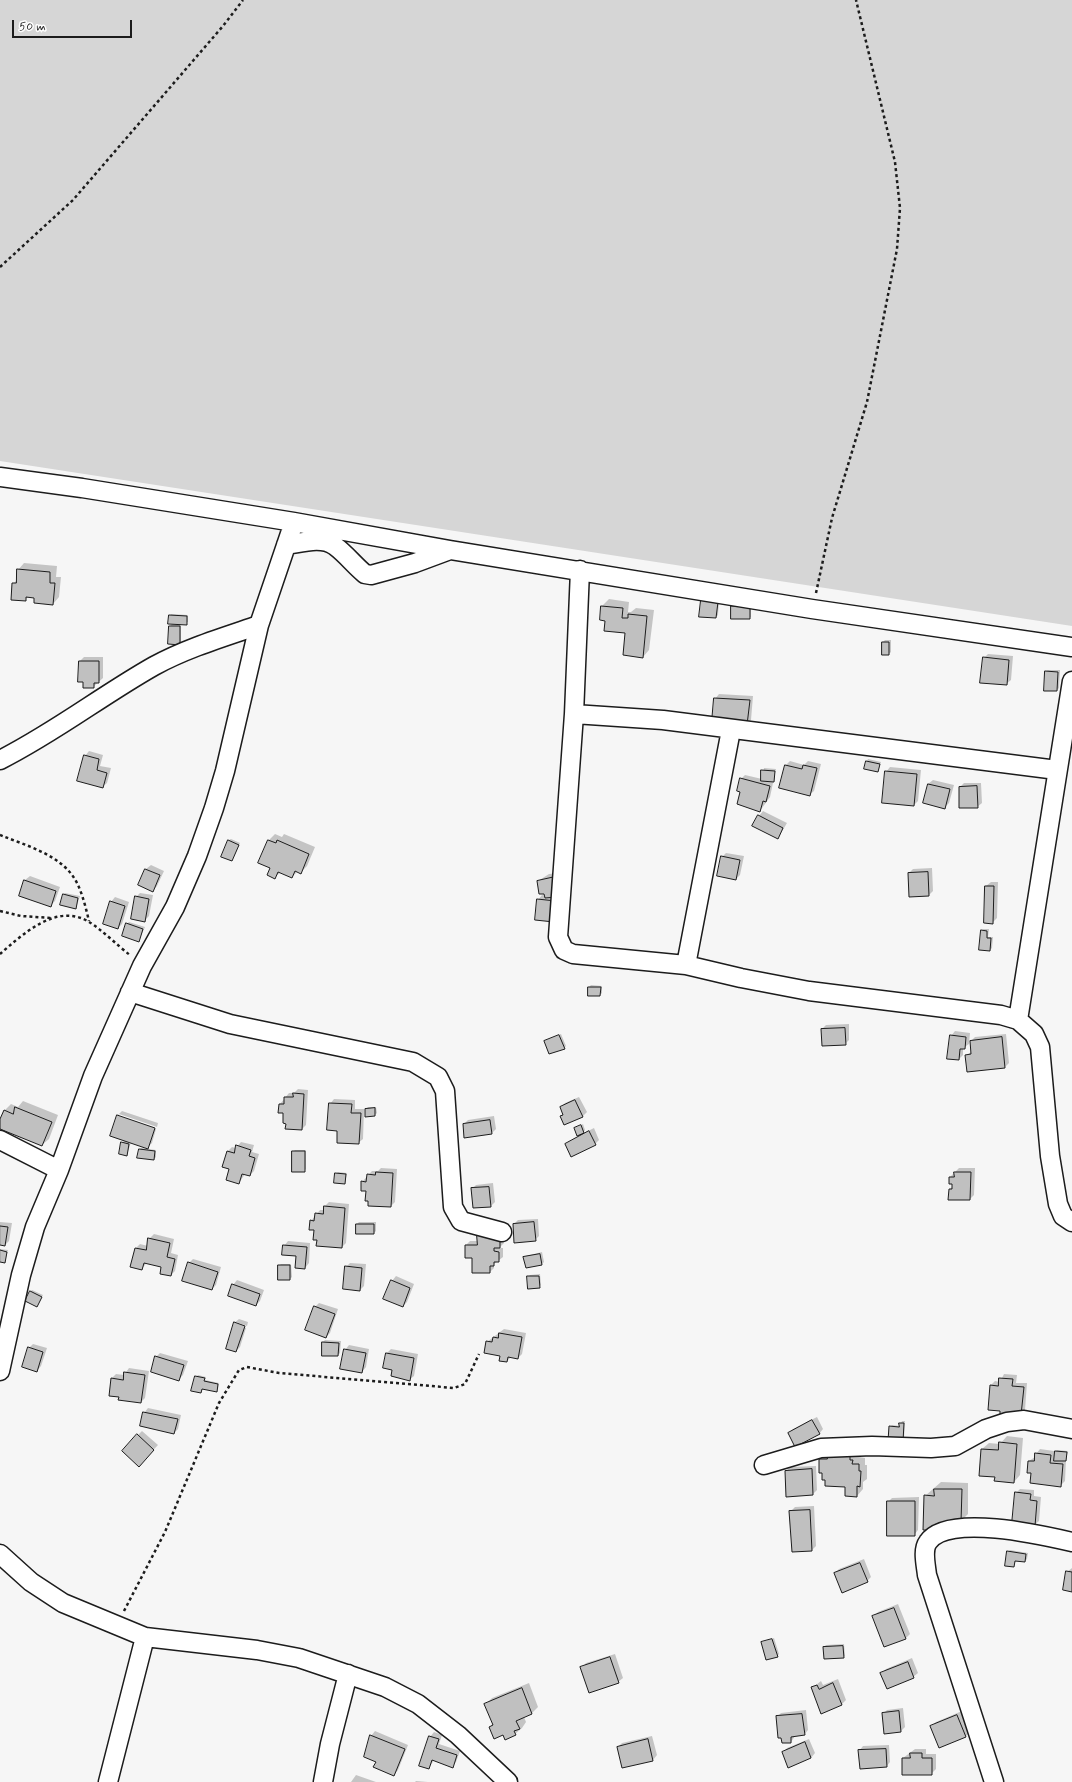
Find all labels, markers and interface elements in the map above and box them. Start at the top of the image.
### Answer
scale bar [14,12,134,38]
text: 50 m [19,19,46,35]

